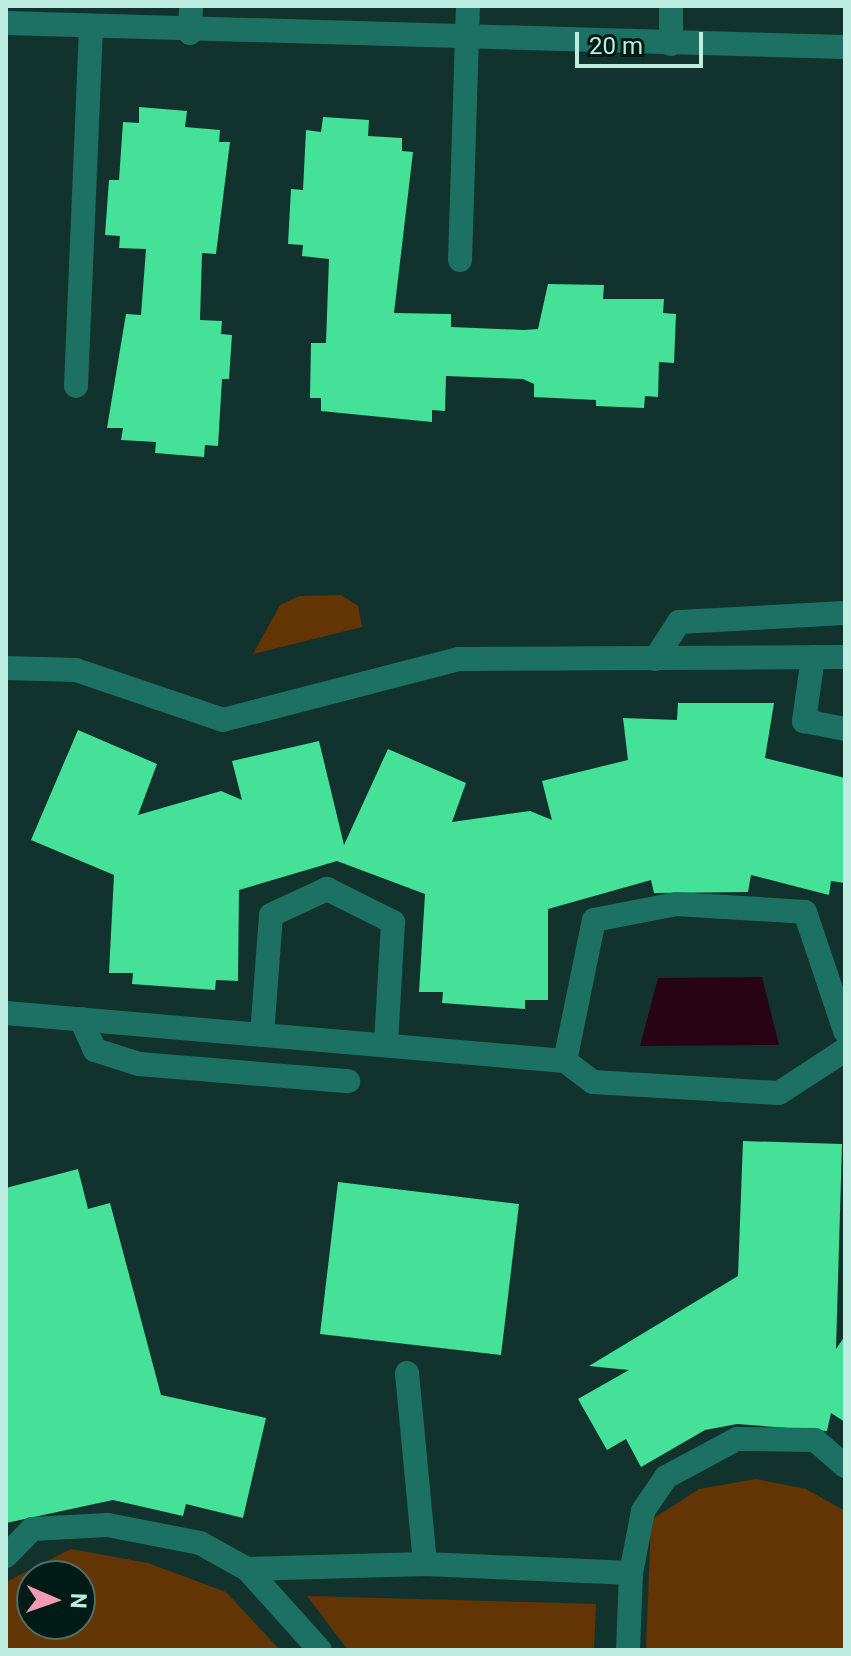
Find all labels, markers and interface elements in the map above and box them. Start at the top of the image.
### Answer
scale bar [579,16,707,66]
text: 20 m [589,32,643,60]
north arrow [16,1560,96,1640]
text: N [66,1593,91,1609]

